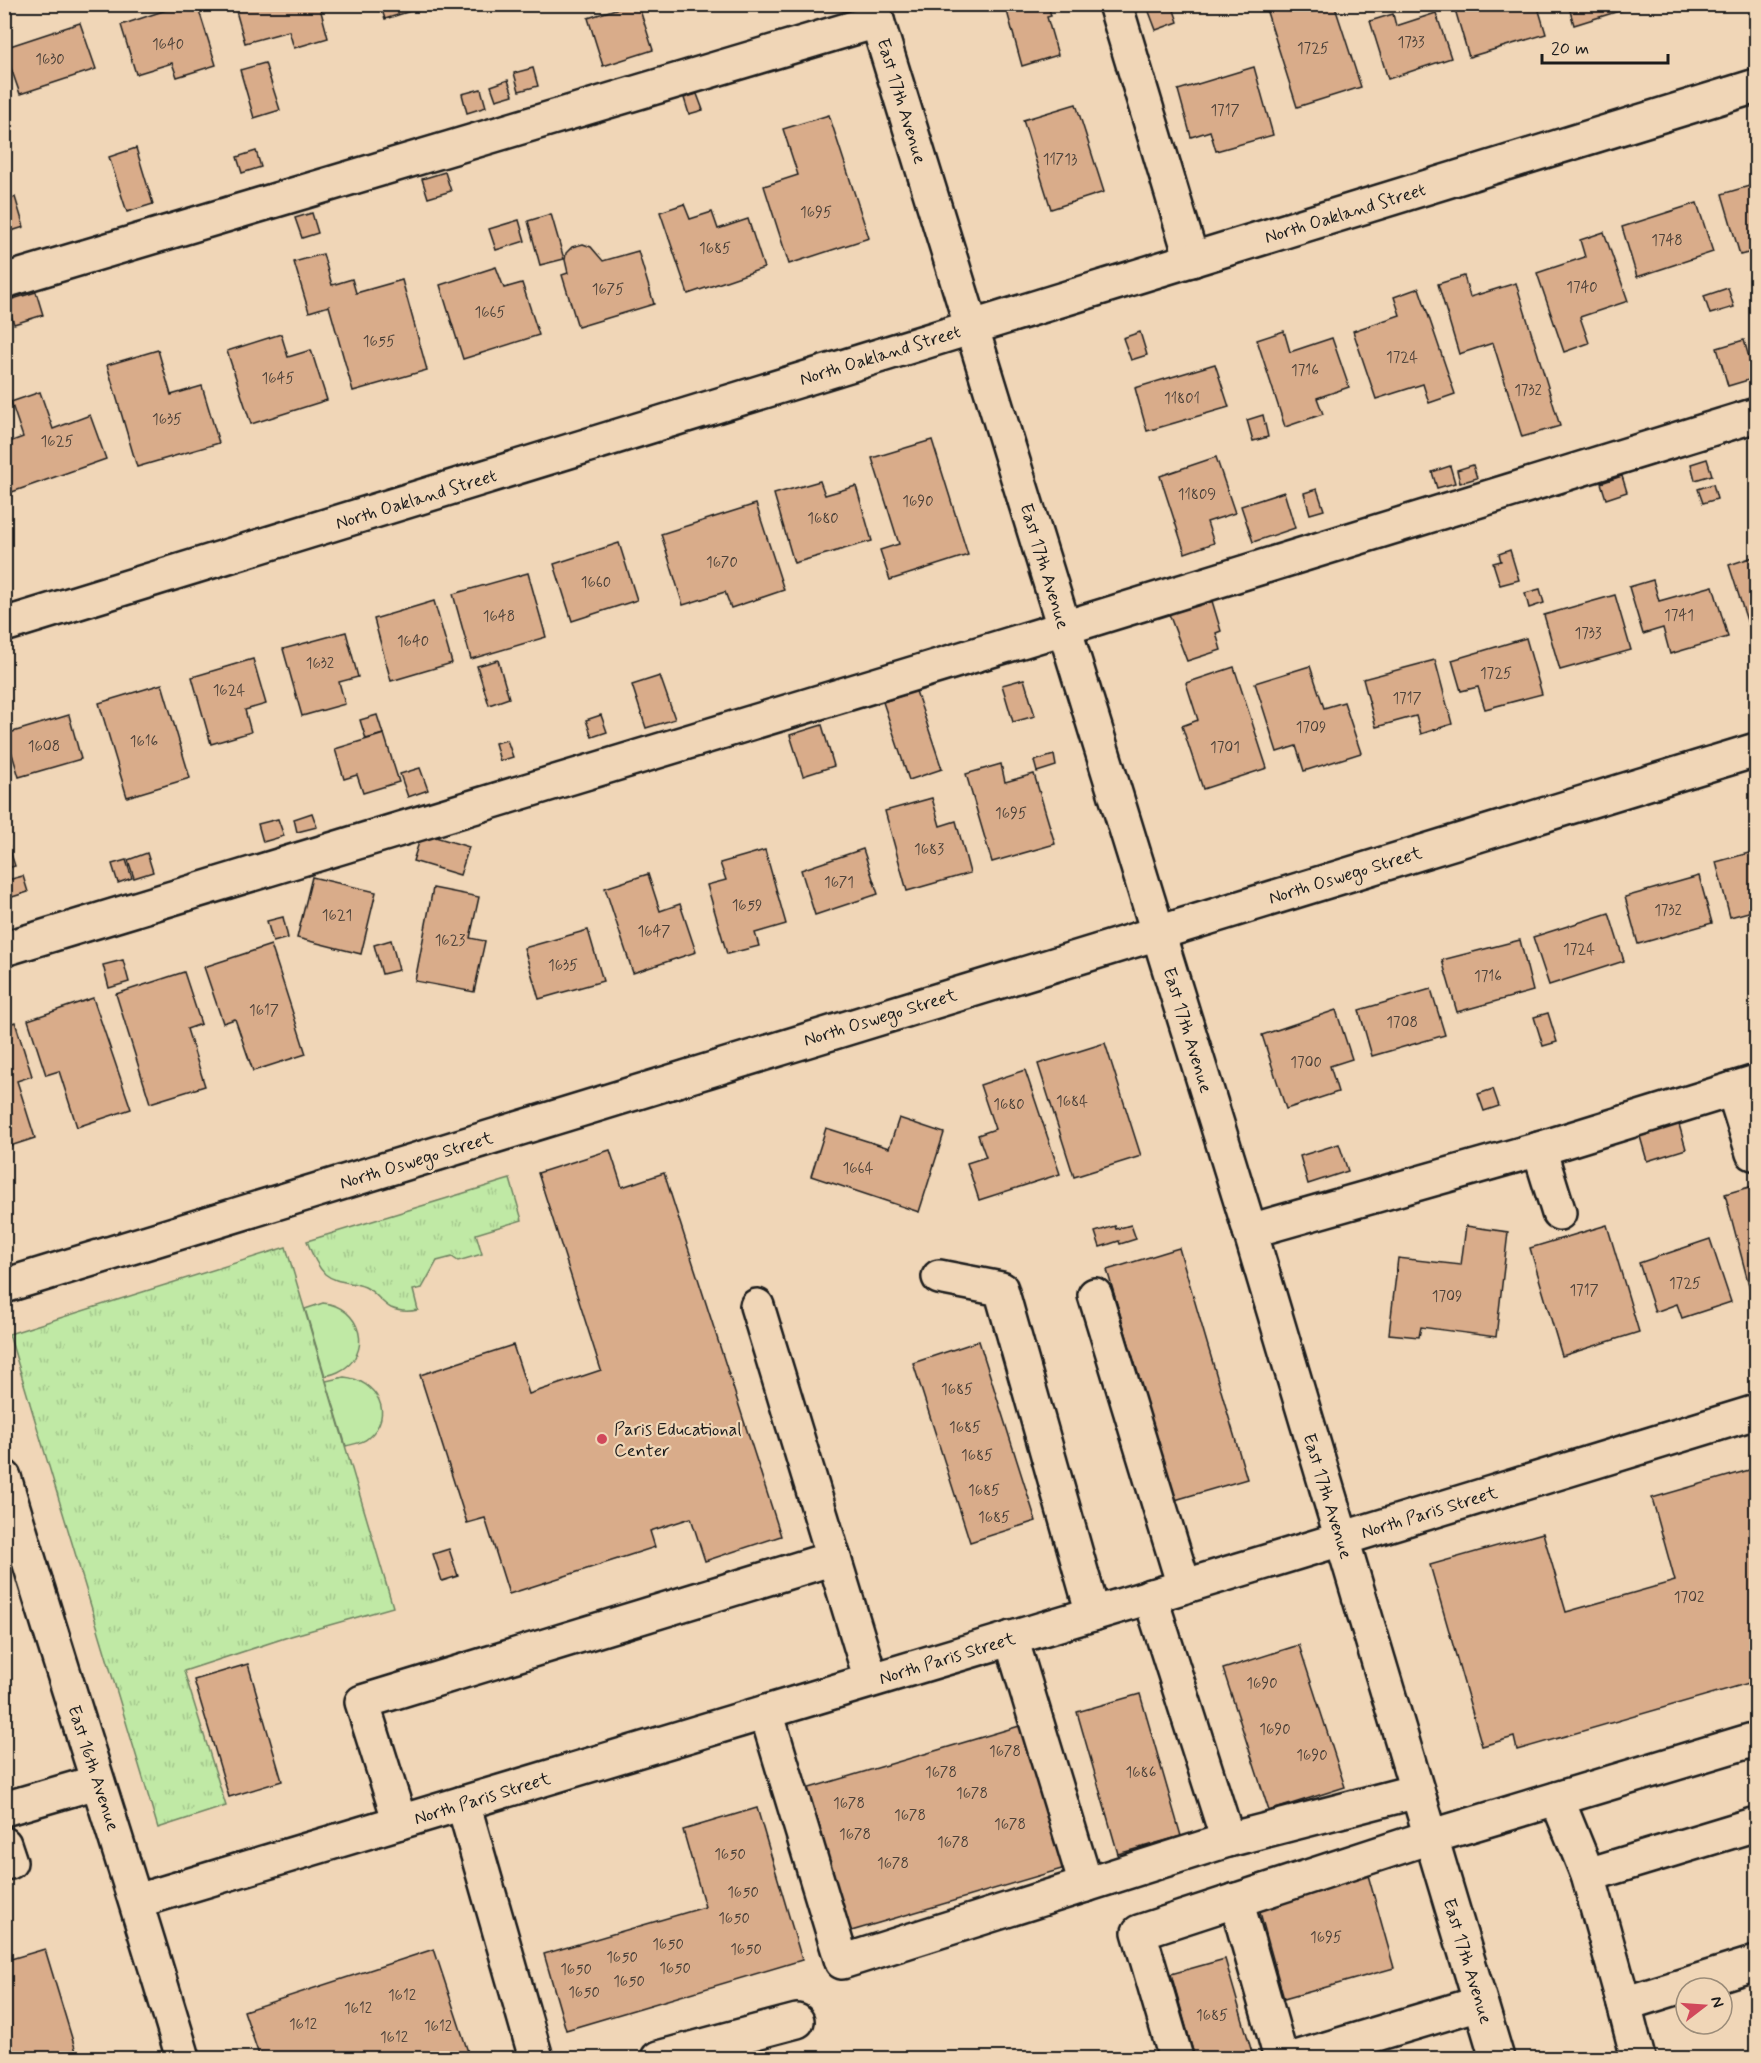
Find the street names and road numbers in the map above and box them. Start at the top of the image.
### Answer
street label: East 17th Avenue [871,36,932,167]
street label: North Oakland Street [1262,178,1429,250]
street label: North Oakland Street [797,320,964,392]
street label: North Oakland Street [333,464,500,536]
street label: East 17th Avenue [1014,501,1075,632]
street label: North Oswego Street [1266,841,1426,912]
street label: East 17th Avenue [1157,965,1218,1096]
street label: North Oswego Street [801,983,961,1054]
street label: North Oswego Street [337,1126,497,1197]
street label: East 17th Avenue [1297,1431,1358,1562]
street label: North Paris Street [1358,1481,1501,1545]
street label: North Paris Street [876,1627,1019,1691]
street label: East 16th Avenue [61,1702,125,1834]
street label: North Paris Street [411,1767,554,1831]
street label: East 17th Avenue [1437,1896,1498,2027]

